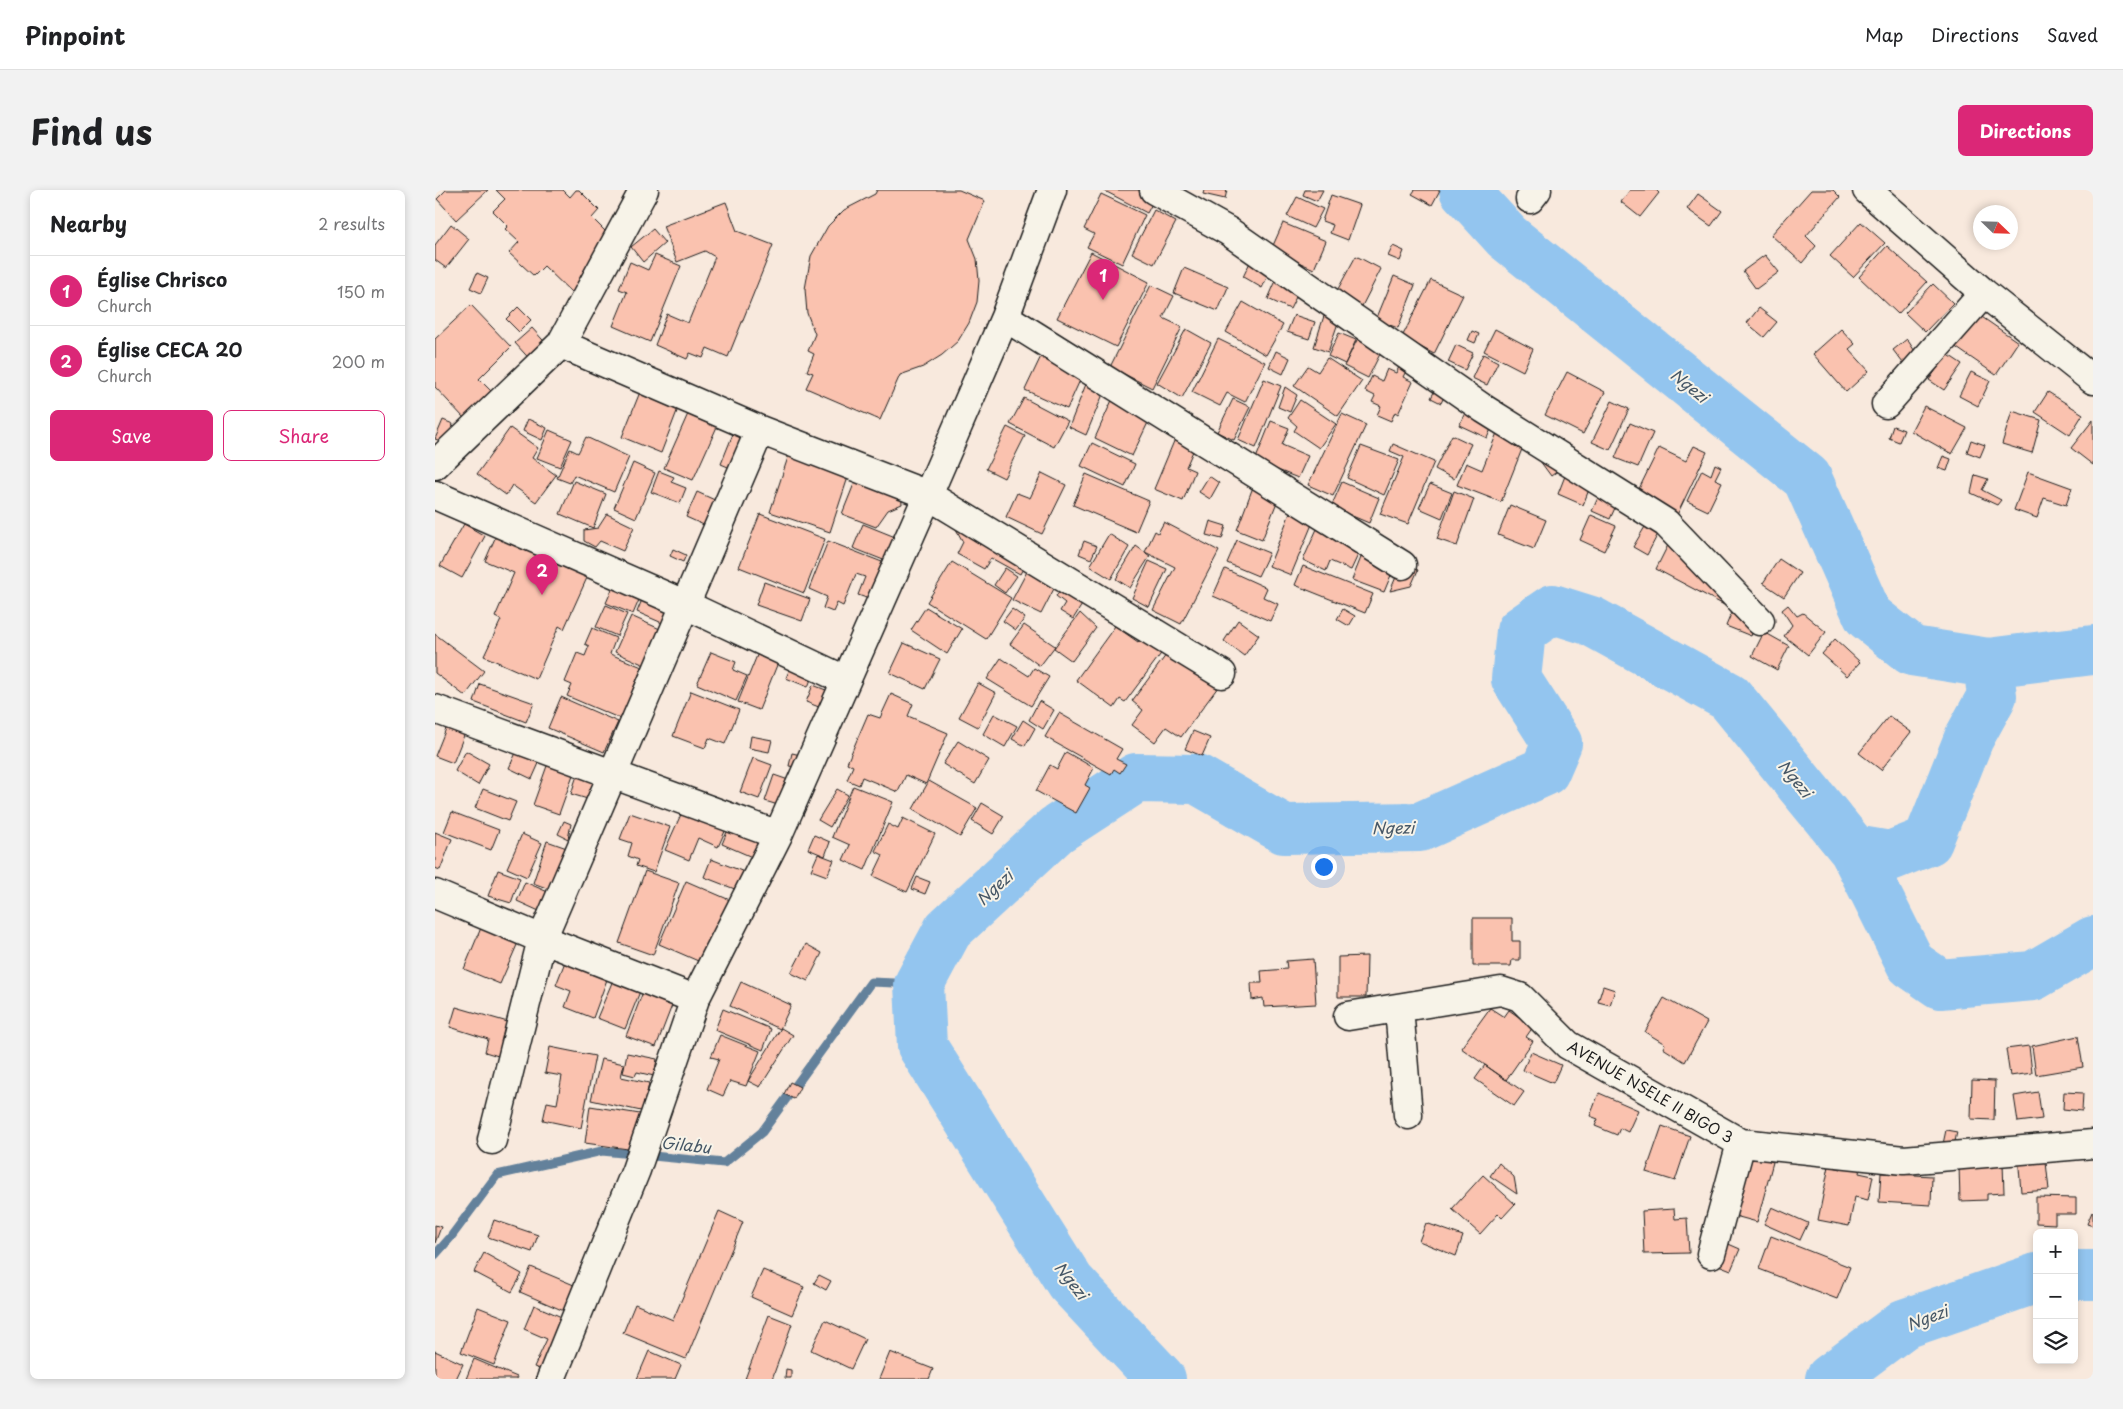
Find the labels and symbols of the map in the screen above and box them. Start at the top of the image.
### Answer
north arrow [1973,205,2018,250]
pin: 1 [1087,259,1119,300]
water label: Ngezi [1666,362,1716,409]
pin: 2 [526,554,558,595]
water label: Ngezi [1773,754,1820,804]
water label: Ngezi [1372,815,1417,839]
your location [1311,854,1337,880]
water label: Ngezi [970,862,1020,910]
street label: AVENUE NSELE II BIGO 3 [1564,1034,1738,1148]
water label: Gilabu [660,1129,713,1159]
water label: Ngezi [1050,1256,1096,1306]
water label: Ngezi [1903,1297,1953,1336]

